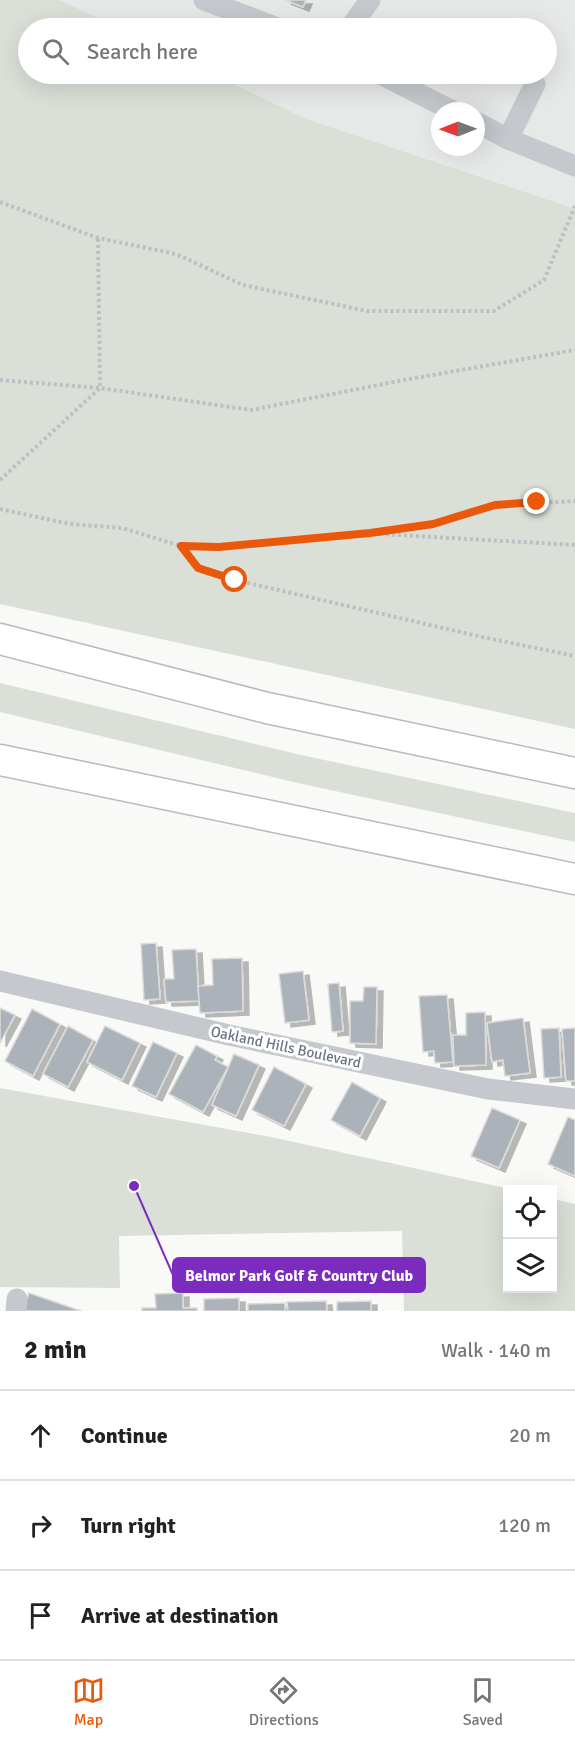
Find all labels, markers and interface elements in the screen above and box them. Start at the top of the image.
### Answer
search box [18,18,557,84]
icon: search [39,35,72,68]
text: Search here [87,38,198,65]
north arrow [431,102,485,156]
route end [523,488,549,514]
route start [221,566,247,592]
street label: Oakland Hills Boulevard [209,1022,363,1072]
map controls [503,1185,557,1293]
button: locate [503,1185,557,1239]
button: layers [503,1239,557,1293]
callout: Belmor Park Golf & Country Club [173,1258,425,1292]
text: Belmor Park Golf & Country Club [185,1266,414,1286]
text: 2 min [24,1334,87,1366]
text: Walk · 140 m [441,1338,551,1363]
icon: ahead [24,1419,57,1452]
text: Continue [81,1422,168,1449]
text: 20 m [509,1423,551,1448]
icon: right [24,1509,57,1542]
text: Turn right [81,1512,176,1539]
text: 120 m [498,1513,551,1538]
icon: arrive [24,1599,57,1632]
text: Arrive at destination [81,1602,278,1629]
tab: Map [72,1674,105,1730]
tab: Directions [249,1674,319,1730]
tab: Saved [463,1674,503,1730]

